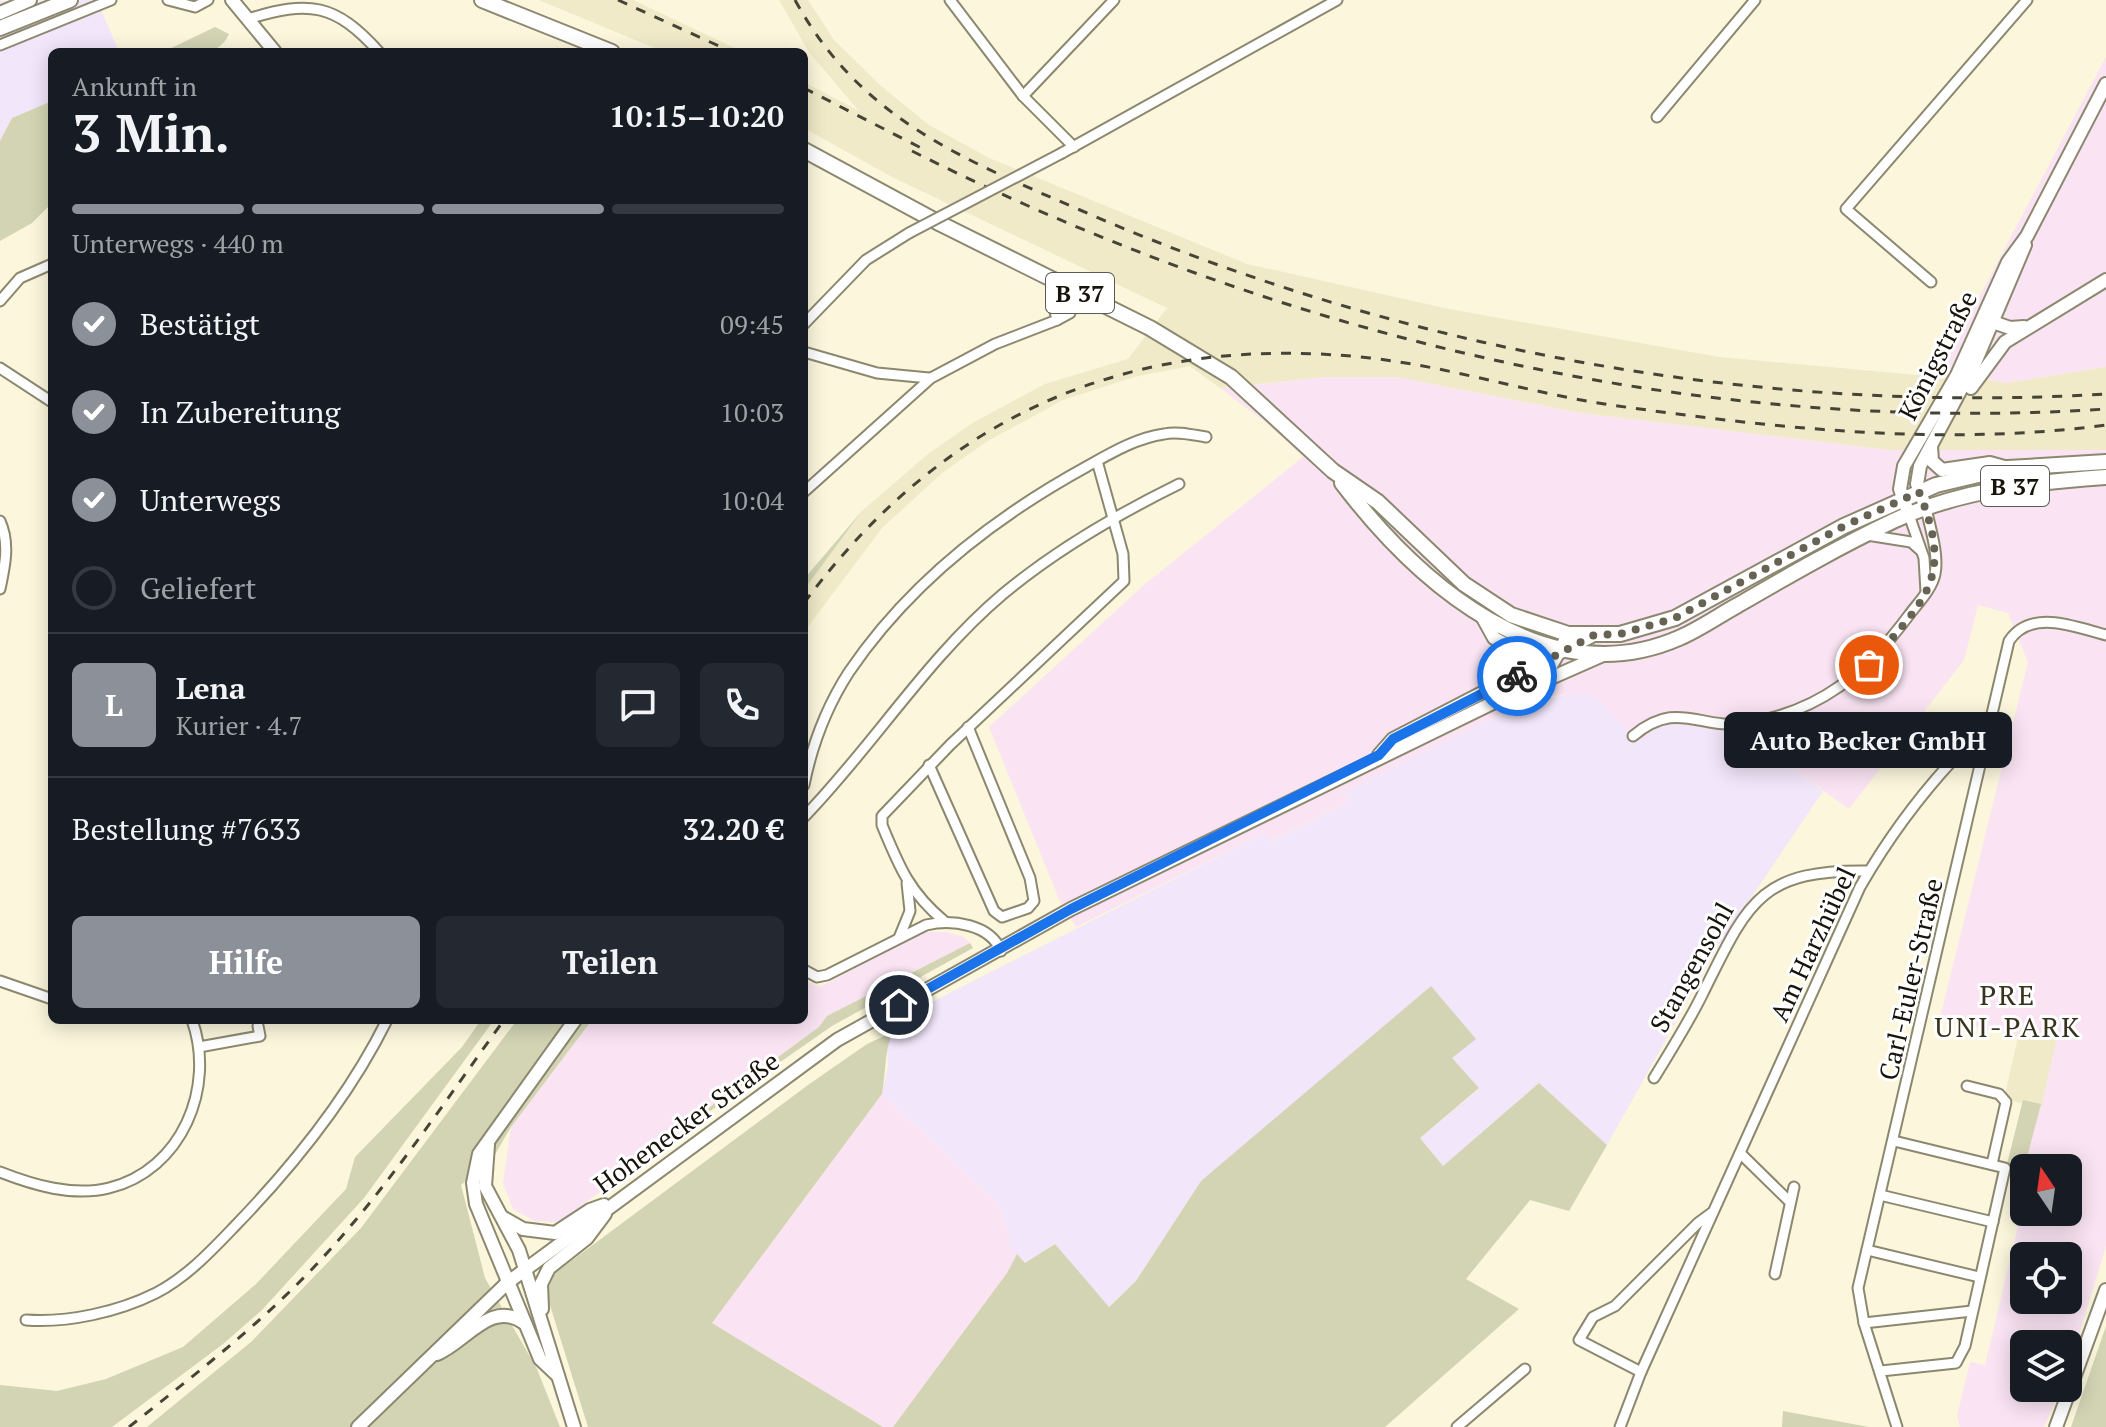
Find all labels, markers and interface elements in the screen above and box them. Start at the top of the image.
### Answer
text: Ankunft in [72,69,197,103]
text: 10:15–10:20 [609,96,784,136]
text: 3 Min. [72,98,230,167]
text: Unterwegs · 440 m [72,226,284,260]
road number: B 37 [1046,273,1114,313]
street label: Königstraße [1890,285,1984,425]
icon: check [72,302,116,346]
text: Bestätigt [140,304,260,344]
text: 09:45 [720,307,784,341]
icon: check [72,390,116,434]
text: In Zubereitung [140,392,340,432]
text: 10:03 [720,395,784,429]
road number: B 37 [1981,466,2049,506]
icon: check [72,478,116,522]
text: Unterwegs [140,480,281,520]
text: 10:04 [720,483,784,517]
text: Geliefert [140,568,256,608]
pin [1835,631,1903,699]
courier [1477,636,1557,716]
icon: bag [1847,643,1891,687]
icon: bike [1495,654,1539,698]
button: chat [596,663,680,747]
button: phone [700,663,784,747]
text: Lena [176,668,246,708]
text: L [105,685,123,725]
text: Kurier · 4.7 [176,708,302,742]
callout: Auto Becker GmbH [1725,713,2013,769]
text: Auto Becker GmbH [1750,723,1986,757]
text: Bestellung #7633 [72,809,301,849]
text: 32.20 € [682,809,784,849]
street label: Am Harzhübel [1761,861,1863,1027]
street label: Carl-Euler-Straße [1870,875,1950,1083]
street label: Stangensohl [1641,896,1741,1038]
button: Hilfe [72,916,420,1008]
button: Teilen [436,916,784,1008]
pin [865,971,933,1039]
district label: PRE UNI-PARK [1935,976,2081,1045]
icon: home [877,983,921,1027]
street label: Hohenecker Straße [587,1043,785,1201]
north arrow [2010,1154,2082,1226]
map controls [2010,1154,2082,1402]
button: locate [2010,1242,2082,1314]
button: layers [2010,1330,2082,1402]

